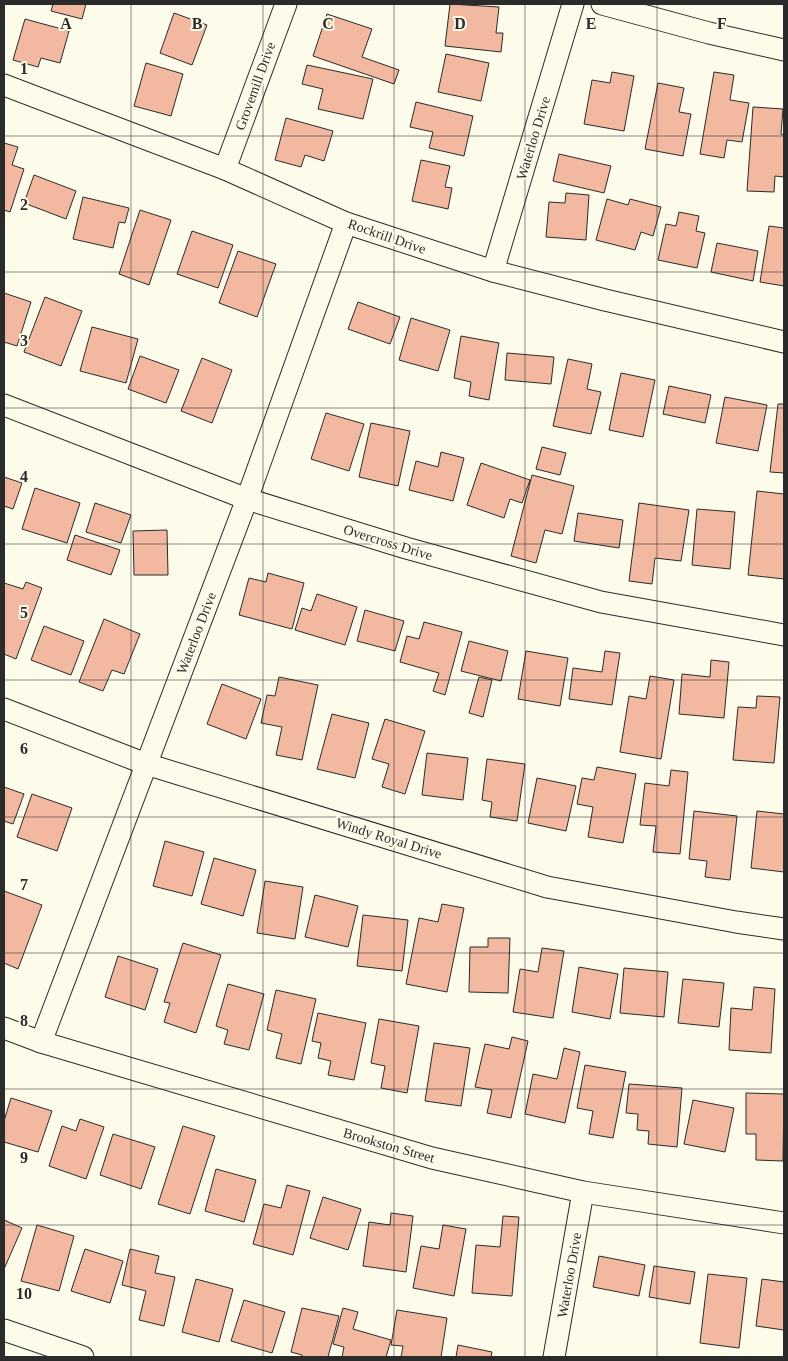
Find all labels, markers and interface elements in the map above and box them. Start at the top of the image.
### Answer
text: A [60,15,72,32]
text: B [192,15,203,32]
text: C [322,15,334,32]
text: D [454,15,466,32]
text: E [586,15,596,32]
text: F [717,15,727,32]
street label: Grovemill Drive [233,40,278,132]
text: 1 [20,60,28,77]
street label: Waterloo Drive [514,95,553,182]
text: 2 [20,196,28,213]
street label: Rockrill Drive [346,216,428,257]
text: 3 [20,332,28,349]
text: 4 [20,468,28,485]
street label: Overcross Drive [342,522,434,563]
street label: Waterloo Drive [174,590,219,676]
text: 5 [20,604,28,621]
text: 6 [20,740,28,757]
street label: Windy Royal Drive [334,815,444,862]
text: 7 [20,876,28,893]
text: 8 [20,1012,28,1029]
street label: Brookston Street [341,1125,436,1166]
text: 9 [20,1149,28,1166]
street label: Waterloo Drive [555,1231,584,1319]
text: 10 [16,1285,32,1302]

